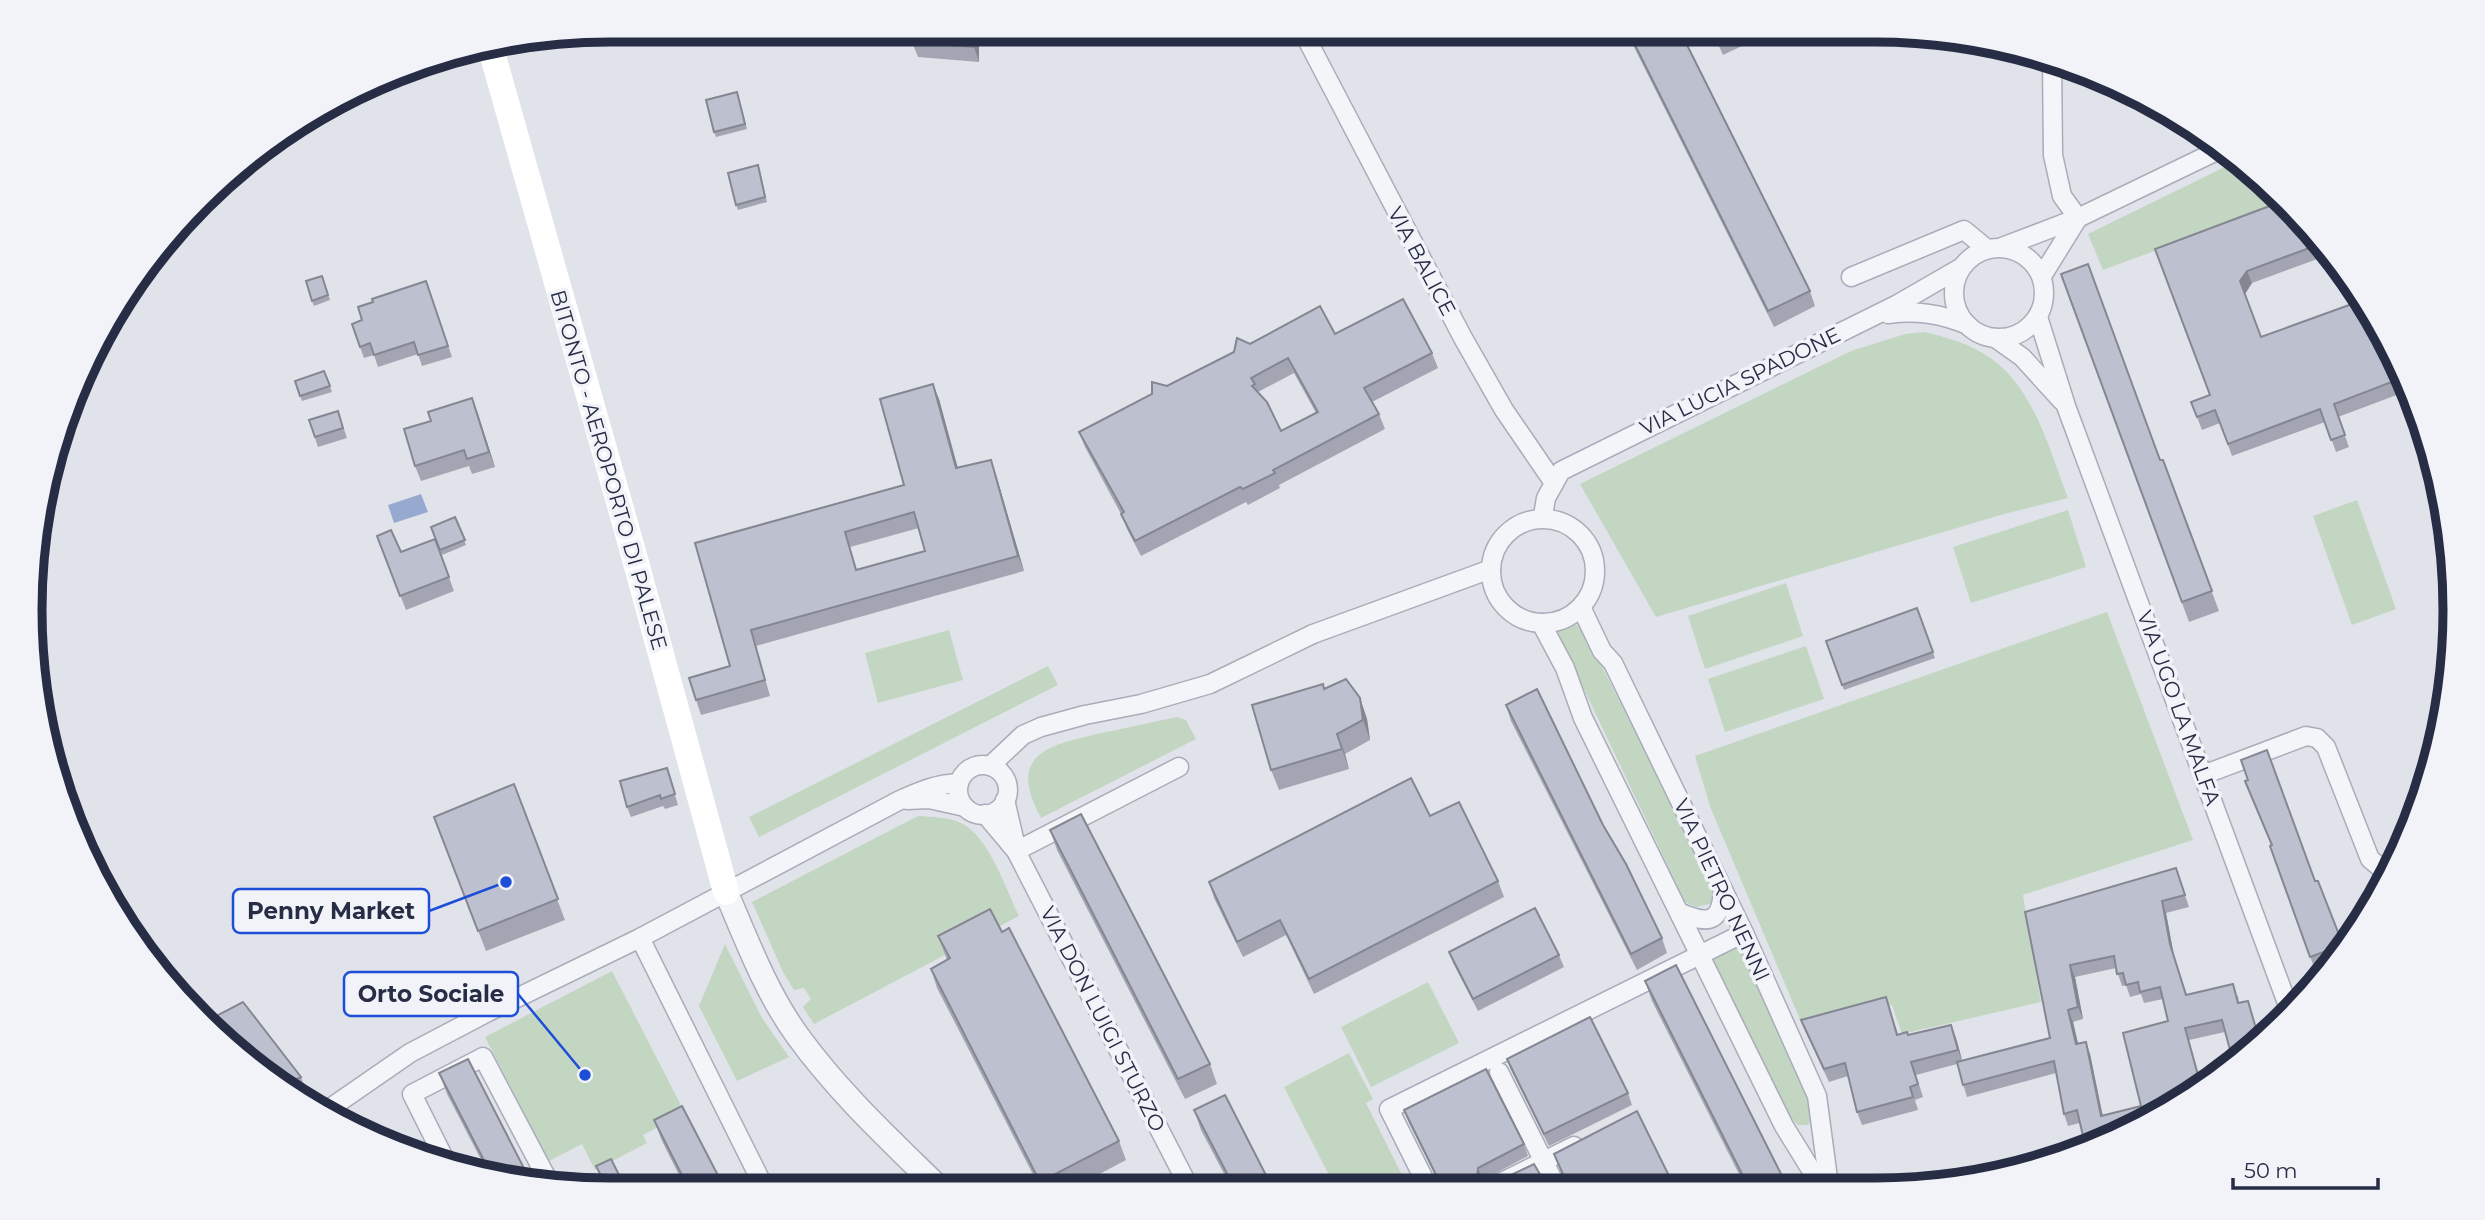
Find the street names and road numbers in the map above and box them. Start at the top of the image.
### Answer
street label: VIA BALICE [1383,202,1461,320]
street label: BITONTO - AEROPORTO DI PALESE [546,287,672,653]
street label: VIA LUCIA SPADONE [1636,322,1844,440]
street label: VIA UGO LA MALFA [2132,607,2226,810]
street label: VIA PIETRO NENNI [1669,795,1775,985]
street label: VIA DON LUIGI STURZO [1035,902,1171,1136]

